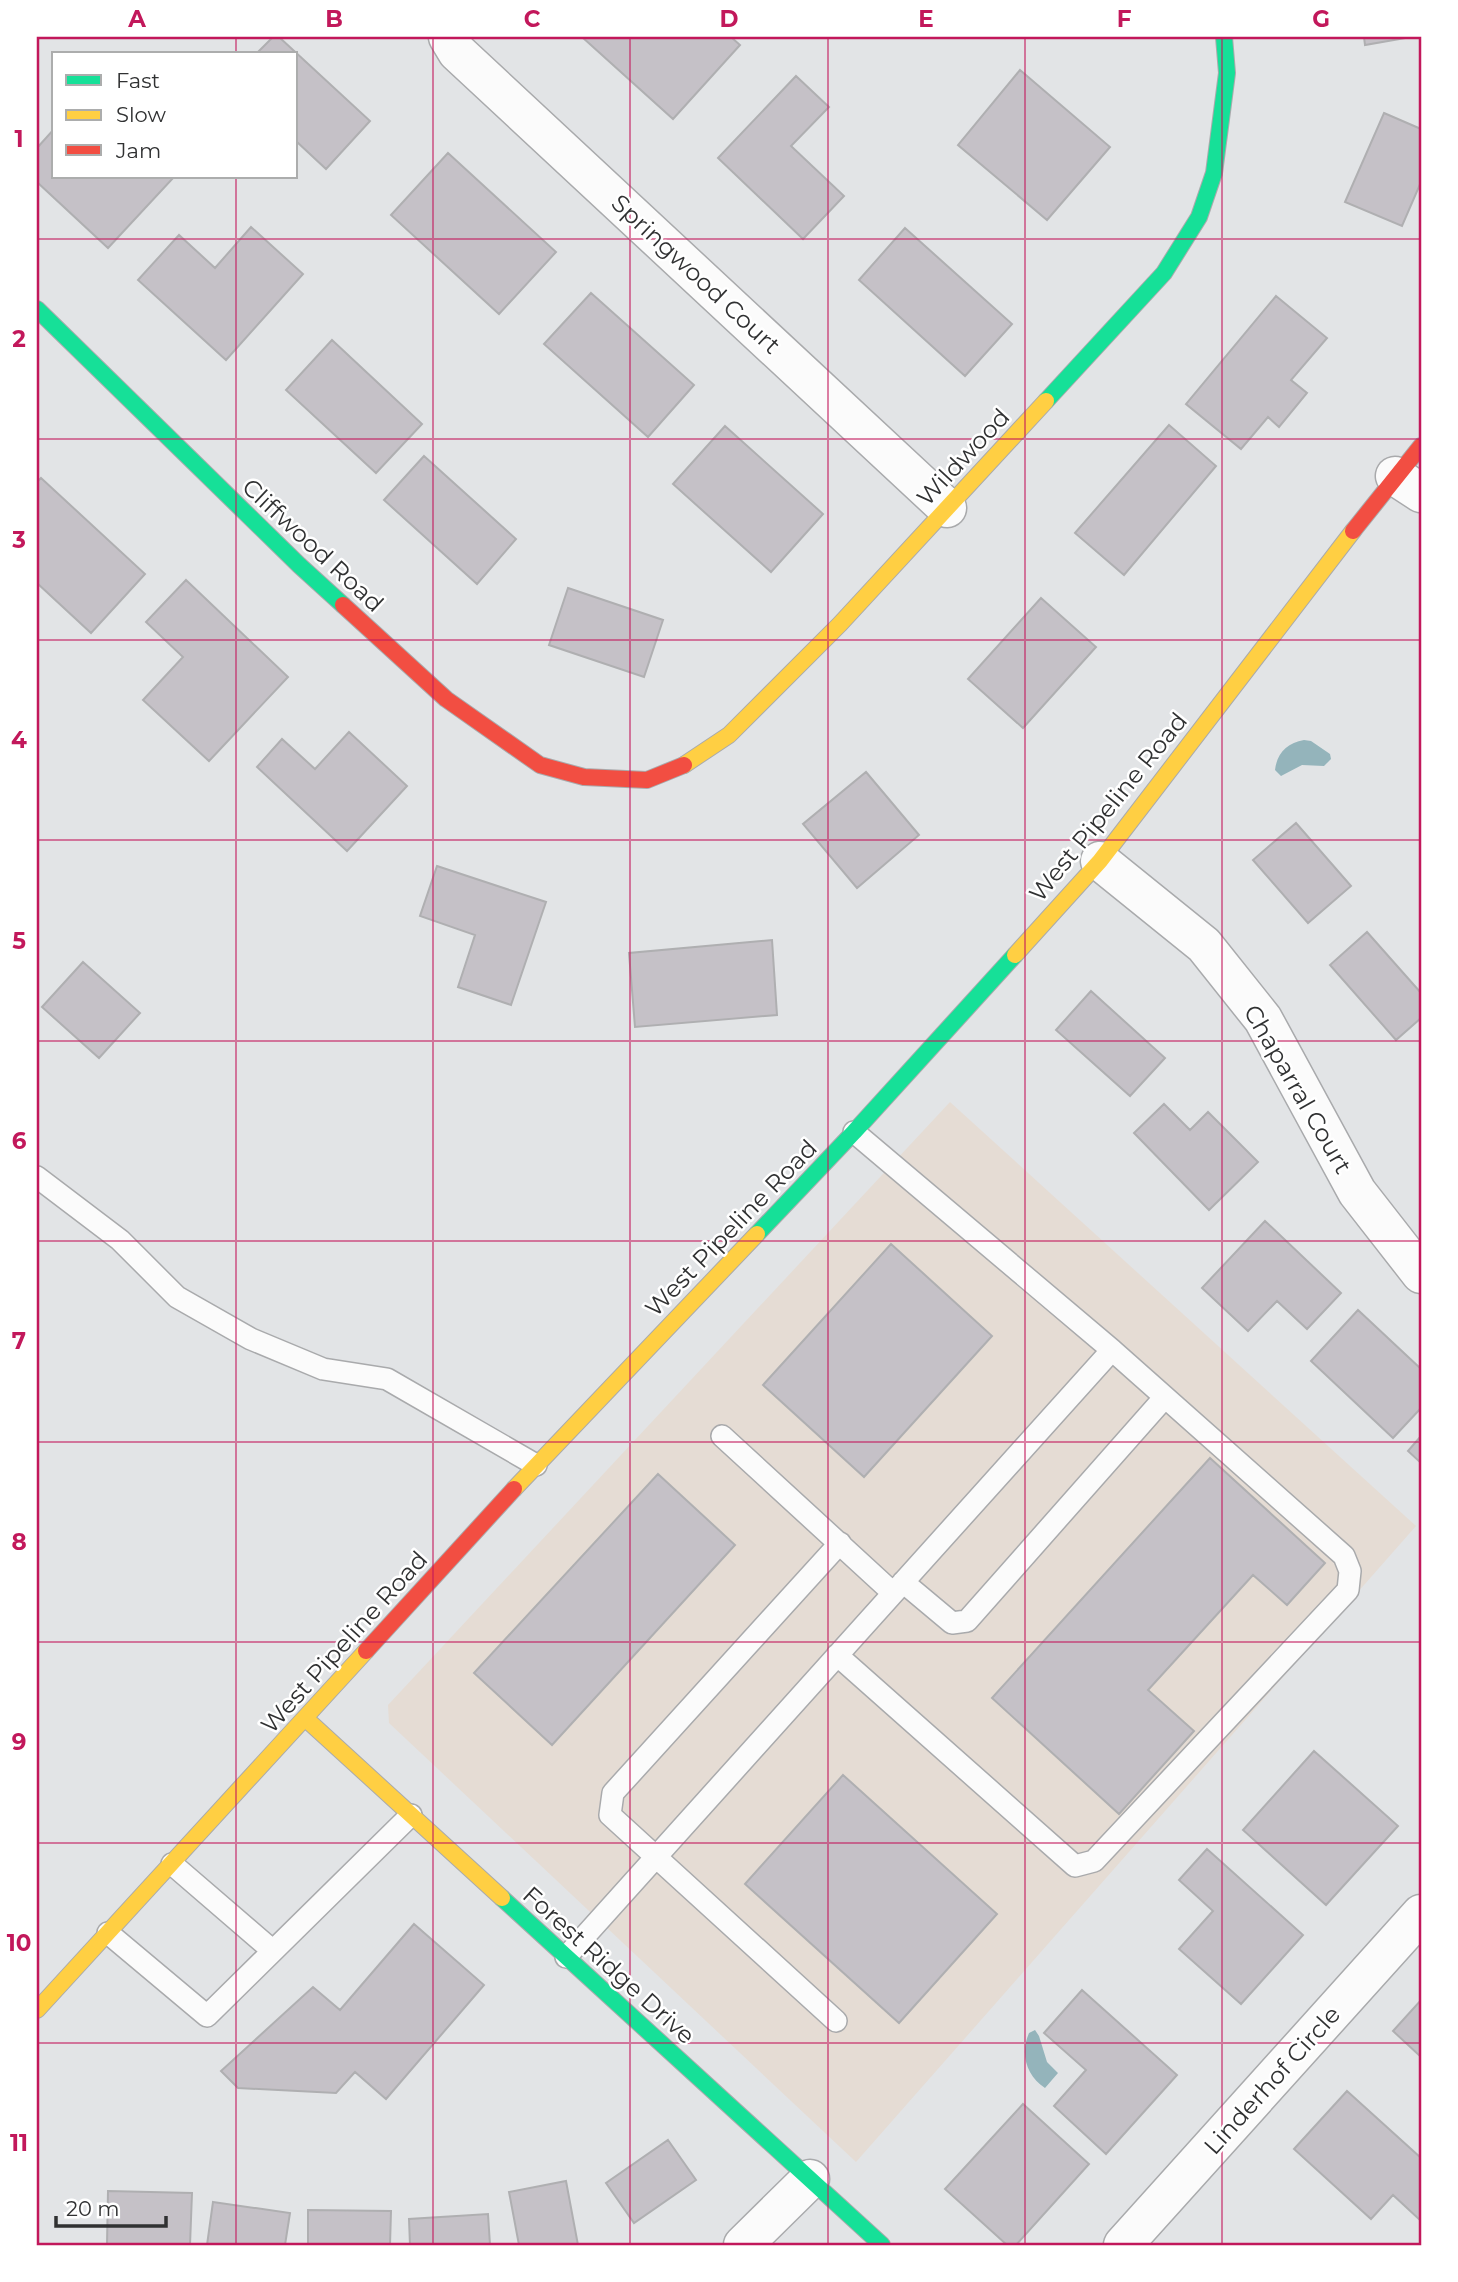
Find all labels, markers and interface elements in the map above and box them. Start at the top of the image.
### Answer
text: A [127,5,146,33]
text: B [325,5,343,33]
text: C [524,5,541,33]
text: D [720,5,739,33]
text: E [918,5,934,33]
text: F [1117,5,1132,33]
text: G [1312,5,1330,33]
legend [52,52,298,178]
text: Fast [116,68,160,93]
text: Slow [116,102,166,127]
text: 1 [14,125,24,153]
text: Jam [115,138,161,163]
street label: Springwood Court [606,188,787,360]
text: 2 [12,325,26,353]
street label: Wildwood [911,402,1015,512]
street label: Cliffwood Road [236,472,390,618]
text: 3 [11,526,26,554]
street label: West Pipeline Road [1023,707,1193,907]
text: 4 [11,726,27,754]
text: 5 [12,927,26,955]
street label: Chaparral Court [1238,999,1358,1179]
text: 6 [12,1127,27,1155]
street label: West Pipeline Road [639,1134,823,1322]
text: 7 [12,1327,26,1355]
text: 8 [11,1528,27,1556]
street label: West Pipeline Road [255,1545,433,1739]
text: 9 [12,1728,26,1756]
street label: Forest Ridge Drive [517,1880,701,2050]
text: 10 [7,1929,31,1957]
street label: Linderhof Circle [1198,2000,1346,2160]
text: 11 [10,2129,28,2157]
scale bar [56,2184,166,2228]
text: 20 m [66,2196,120,2221]

